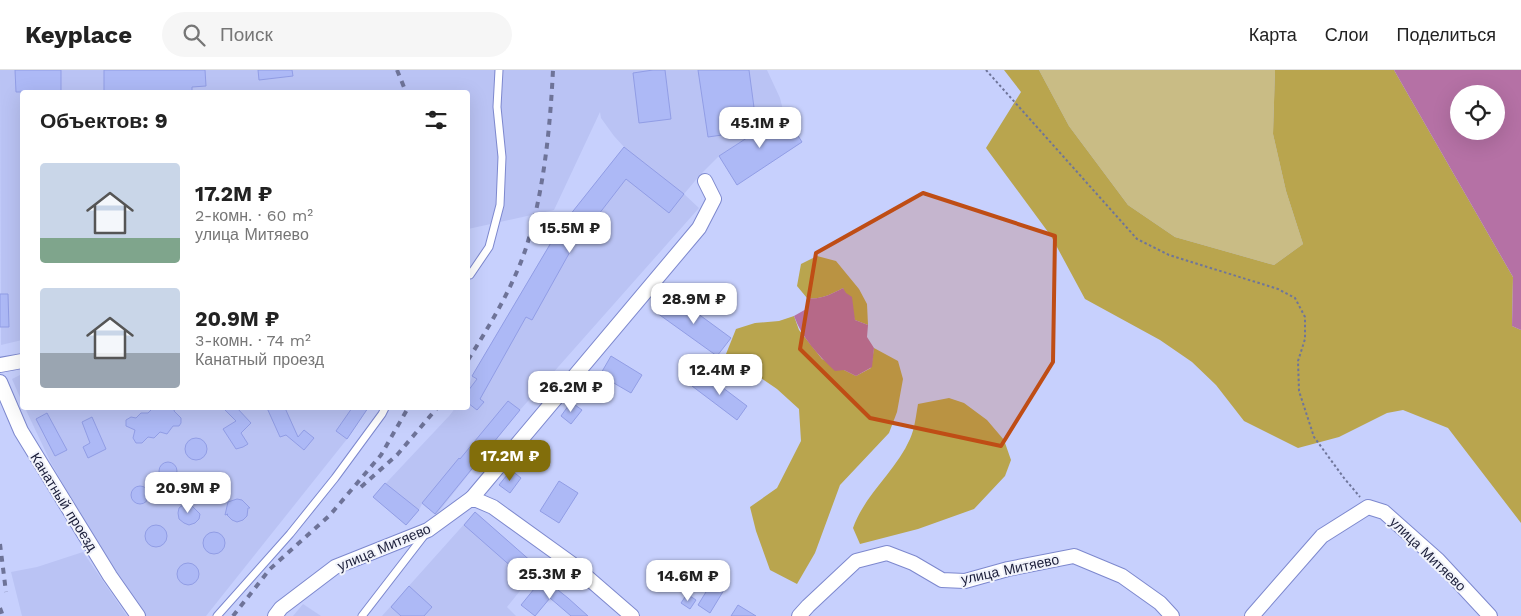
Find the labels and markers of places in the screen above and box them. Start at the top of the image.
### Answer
pin: 45.1M ₽ [714,106,806,149]
pin: 15.5M ₽ [524,212,616,254]
pin: 28.9M ₽ [648,282,740,325]
pin: 12.4M ₽ [674,354,766,396]
pin: 26.2M ₽ [525,370,617,413]
pin: 17.2M ₽ [464,440,556,482]
pin: 20.9M ₽ [142,472,234,514]
pin: 25.3M ₽ [504,558,596,600]
pin: 14.6M ₽ [642,560,734,602]

